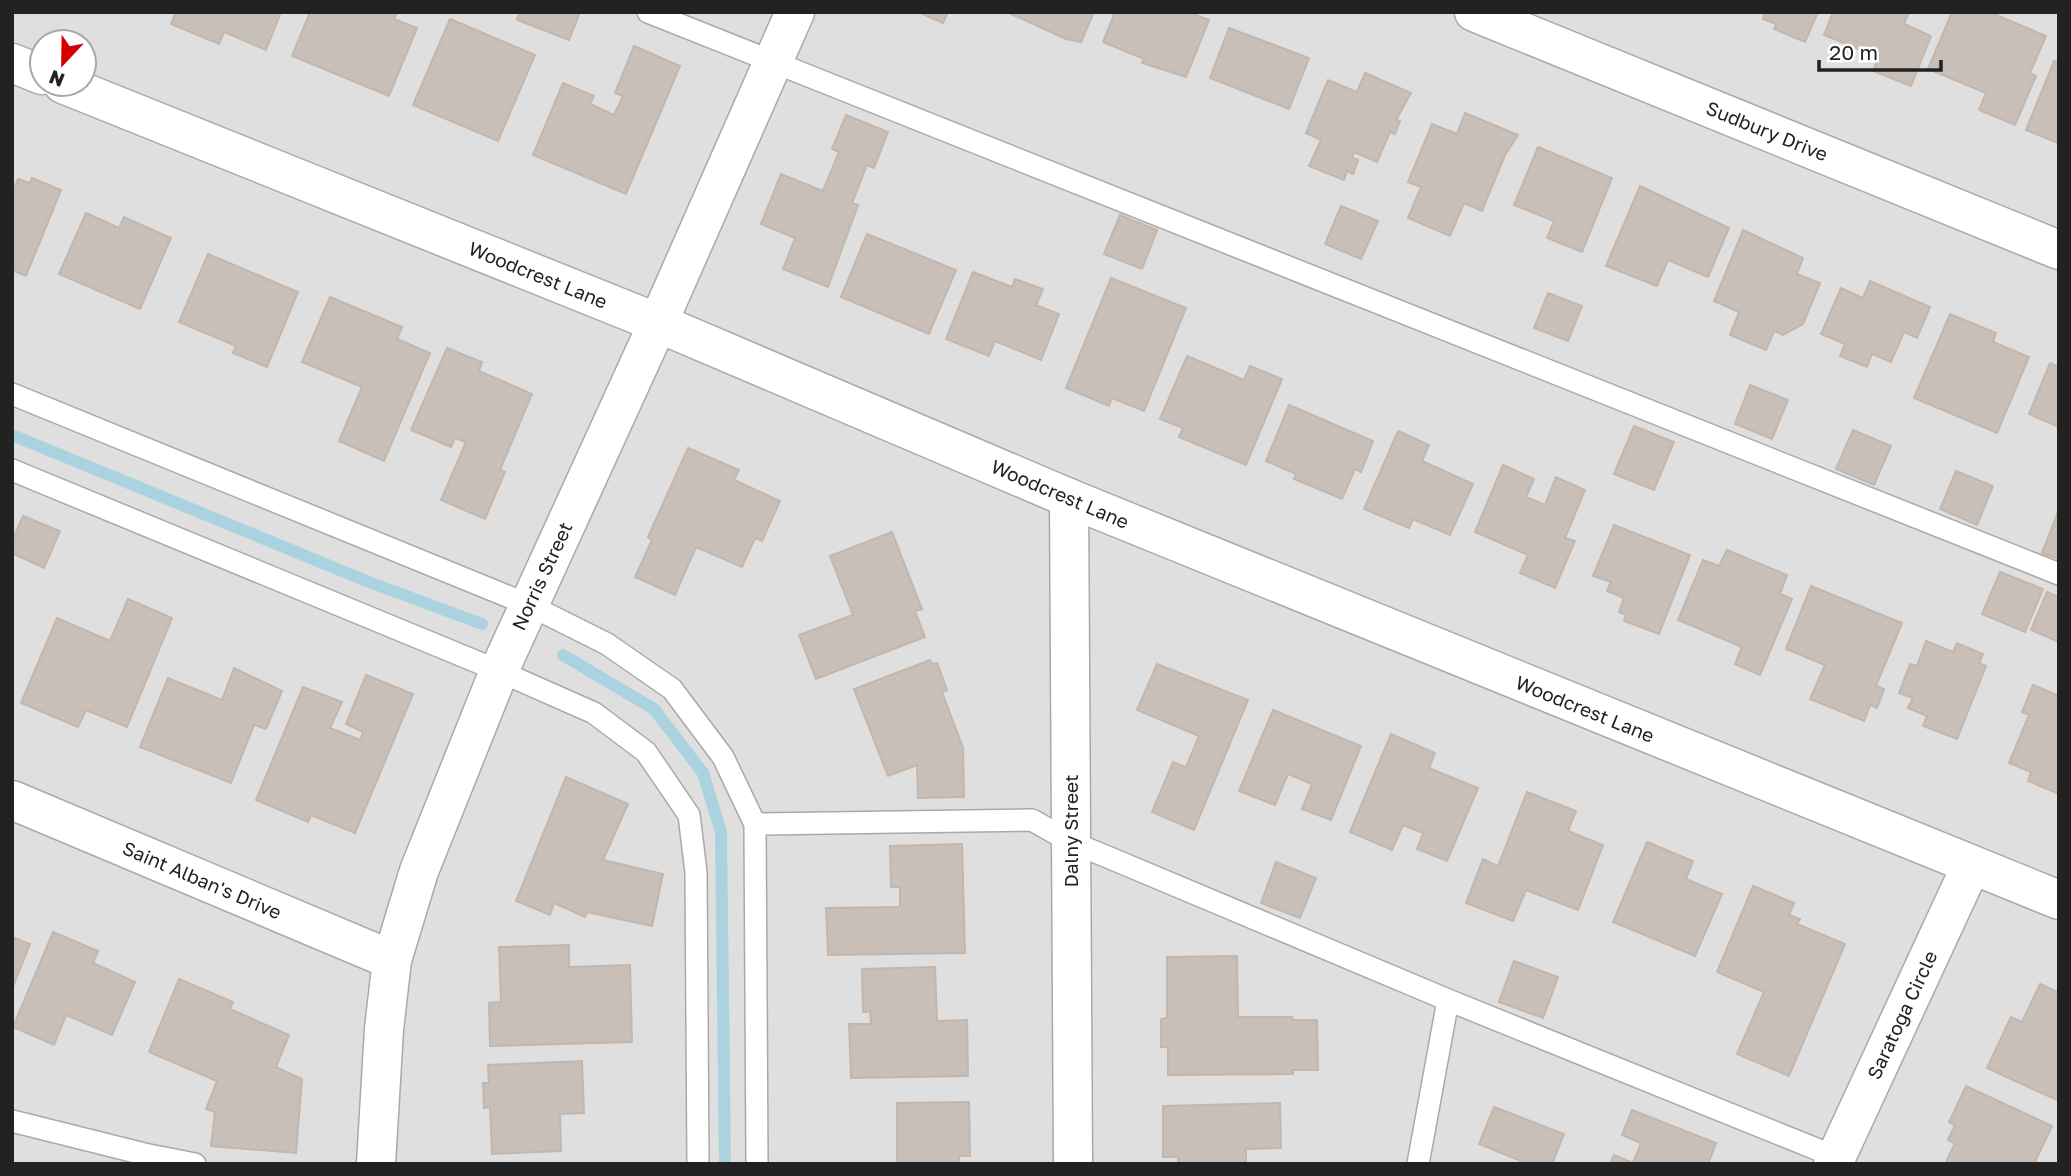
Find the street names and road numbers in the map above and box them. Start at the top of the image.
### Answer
street label: Sudbury Drive [1703,96,1831,165]
street label: Woodcrest Lane [466,236,611,313]
street label: Woodcrest Lane [988,454,1133,533]
street label: Norris Street [506,518,577,634]
street label: Woodcrest Lane [1513,670,1658,747]
street label: Dalny Street [1059,774,1082,888]
street label: Saint Alban's Drive [119,836,285,923]
street label: Saratoga Circle [1862,947,1941,1083]

